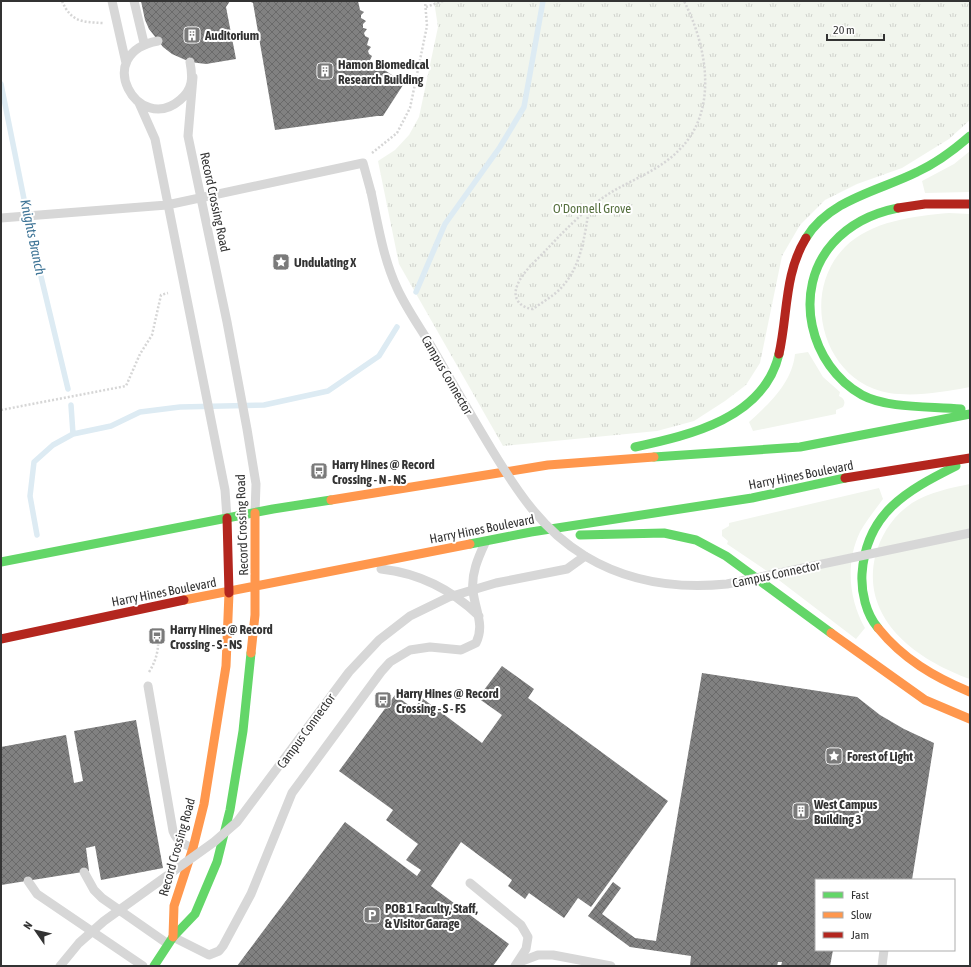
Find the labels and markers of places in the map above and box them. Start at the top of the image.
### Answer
building icon: Auditorium [182,25,202,45]
place label: Auditorium [204,28,259,43]
place label: Hamon Biomedical Research Building [338,57,430,87]
building icon: Hamon Biomedical Research Building [315,61,335,81]
place icon: Undulating X [271,252,291,272]
place label: Undulating X [294,255,356,270]
place label: Harry Hines @ Record Crossing - N - NS [332,457,435,487]
bus stop icon: Harry Hines @ Record Crossing - N - NS [309,461,329,481]
place label: Harry Hines @ Record Crossing - S - NS [170,622,273,652]
bus stop icon: Harry Hines @ Record Crossing - S - NS [147,626,167,646]
place label: Harry Hines @ Record Crossing - S - FS [396,686,499,716]
bus stop icon: Harry Hines @ Record Crossing - S - FS [373,690,393,710]
place icon: Forest of Light [824,746,844,766]
place label: Forest of Light [847,749,913,764]
place label: West Campus Building 3 [813,797,878,827]
building icon: West Campus Building 3 [791,801,811,821]
place label: POB 1 Faculty, Staff, & Visitor Garage [385,901,478,931]
parking icon: POB 1 Faculty, Staff, & Visitor Garage [362,905,382,925]

